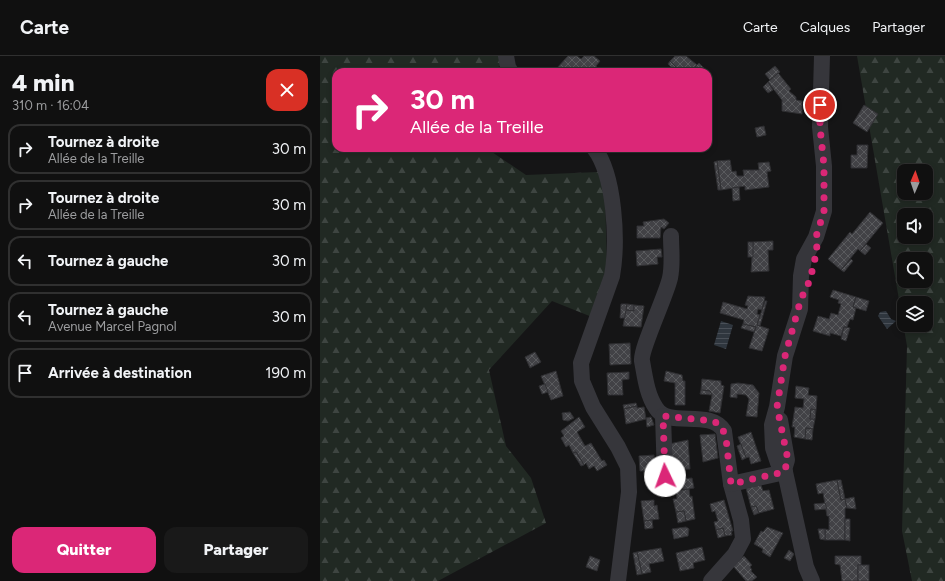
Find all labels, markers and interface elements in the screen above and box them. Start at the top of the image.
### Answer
text: Carte [20,16,69,39]
text: Carte [743,19,778,36]
text: Calques [800,19,850,36]
text: Partager [872,19,925,36]
text: 4 min [12,68,74,97]
button: close [266,69,308,111]
text: 30 m [410,82,475,116]
icon: right [344,84,396,136]
pin [803,88,837,122]
icon: arrive [809,94,831,116]
text: 310 m · 16:04 [12,98,89,113]
text: Allée de la Treille [410,116,544,138]
text: Tournez à droite [48,133,159,151]
icon: right [14,138,36,160]
text: 30 m [272,140,306,158]
text: Allée de la Treille [48,151,144,166]
north arrow [897,164,933,200]
map controls [897,164,933,332]
text: Tournez à droite [48,189,159,207]
icon: right [14,194,36,216]
text: 30 m [272,196,306,214]
text: Allée de la Treille [48,207,144,222]
button: sound [897,208,933,244]
icon: left [14,250,36,272]
text: Tournez à gauche [48,252,168,270]
text: 30 m [272,252,306,270]
button: search [897,252,933,288]
button: layers [897,296,933,332]
text: Tournez à gauche [48,301,168,319]
icon: left [14,306,36,328]
text: 30 m [272,308,306,326]
text: Avenue Marcel Pagnol [48,319,177,334]
icon: arrive [14,362,36,384]
text: Arrivée à destination [48,364,192,382]
text: 190 m [265,364,306,382]
position arrow [644,455,686,497]
button: Quitter [12,527,156,573]
button: Partager [164,527,308,573]

